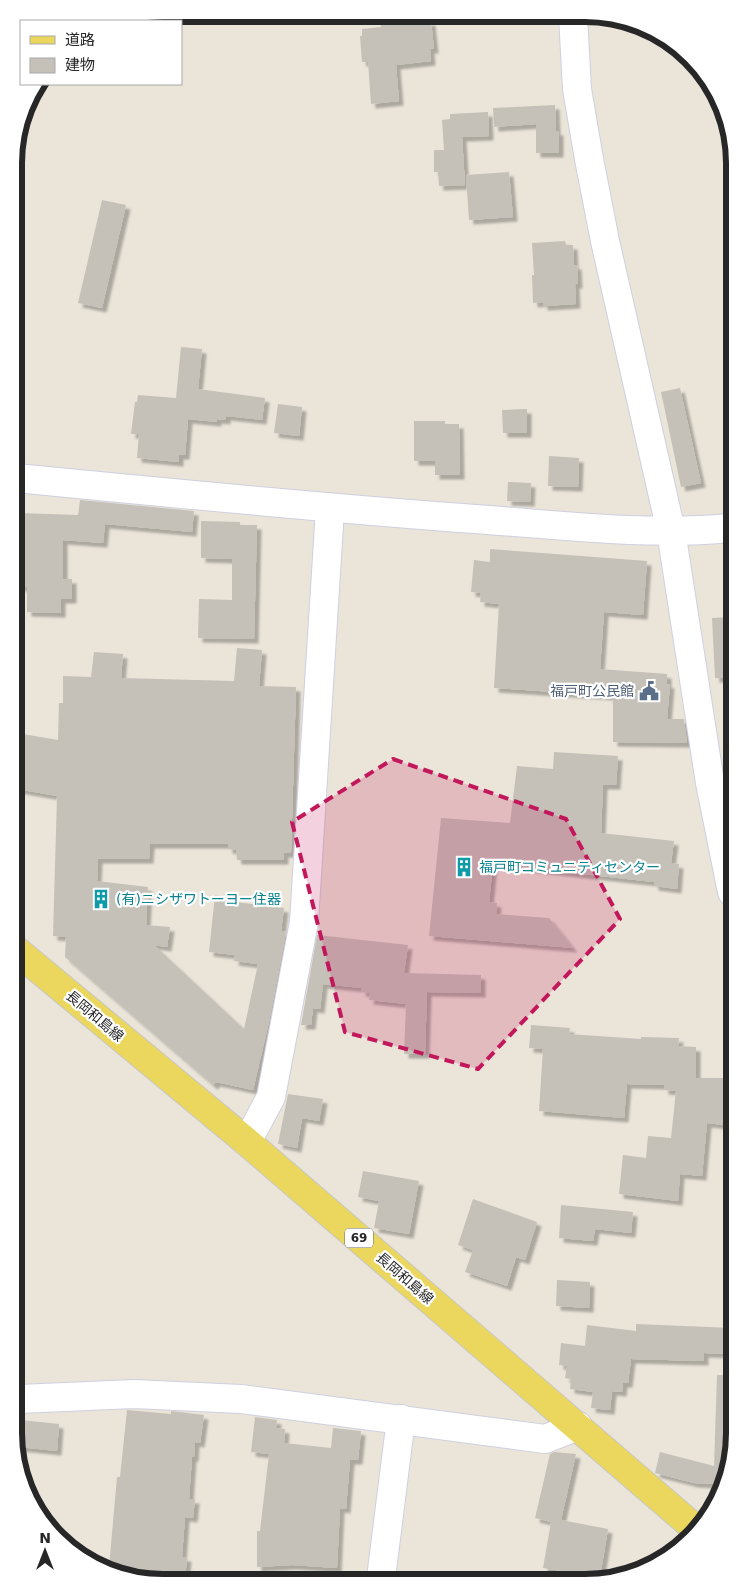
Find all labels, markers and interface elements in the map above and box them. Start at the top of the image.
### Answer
legend [20,20,182,85]
text: 道路 [65,31,95,49]
text: 建物 [65,56,95,74]
public building icon: 福戸町公民館 [638,680,660,702]
place label: 福戸町公民館 [550,683,634,699]
building icon: 福戸町コミュニティセンター [453,856,475,878]
place label: 福戸町コミュニティセンター [479,859,660,875]
building icon: (有)ニシザワトーヨー住器 [90,888,112,910]
place label: (有)ニシザワトーヨー住器 [116,891,281,907]
street label: 長岡和島線 [63,987,127,1045]
road number: 69 [345,1228,373,1248]
street label: 長岡和島線 [373,1249,437,1307]
north arrow [20,1526,70,1576]
text: N [39,1530,51,1546]

